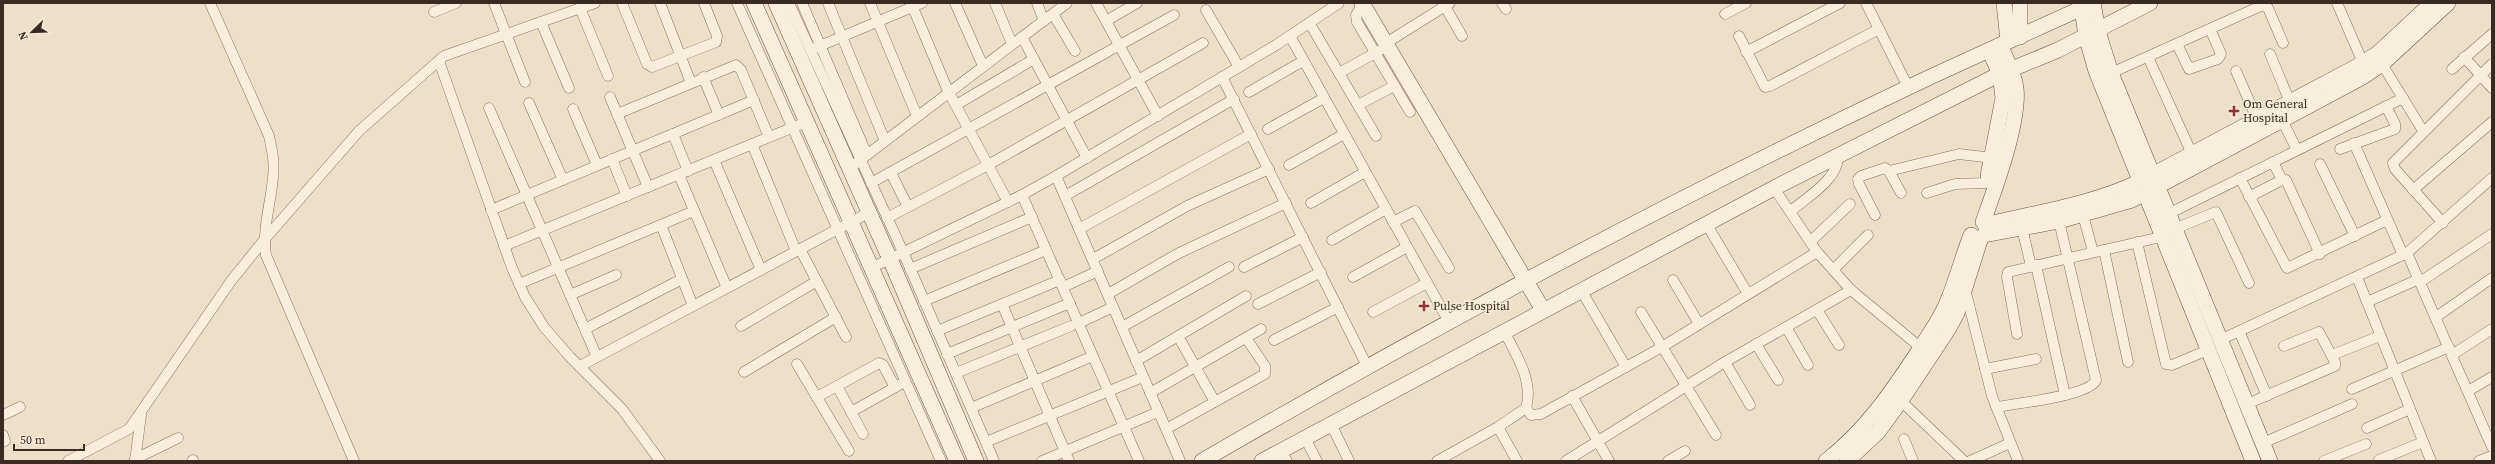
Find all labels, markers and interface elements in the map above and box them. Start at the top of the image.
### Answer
north arrow [12,12,52,52]
text: N [15,29,32,42]
place label: Om General Hospital [2243,96,2308,126]
marker: Om General Hospital [2228,105,2240,117]
place label: Pulse Hospital [1433,298,1510,314]
marker: Pulse Hospital [1418,300,1430,312]
scale bar [14,426,84,452]
text: 50 m [20,432,46,448]

